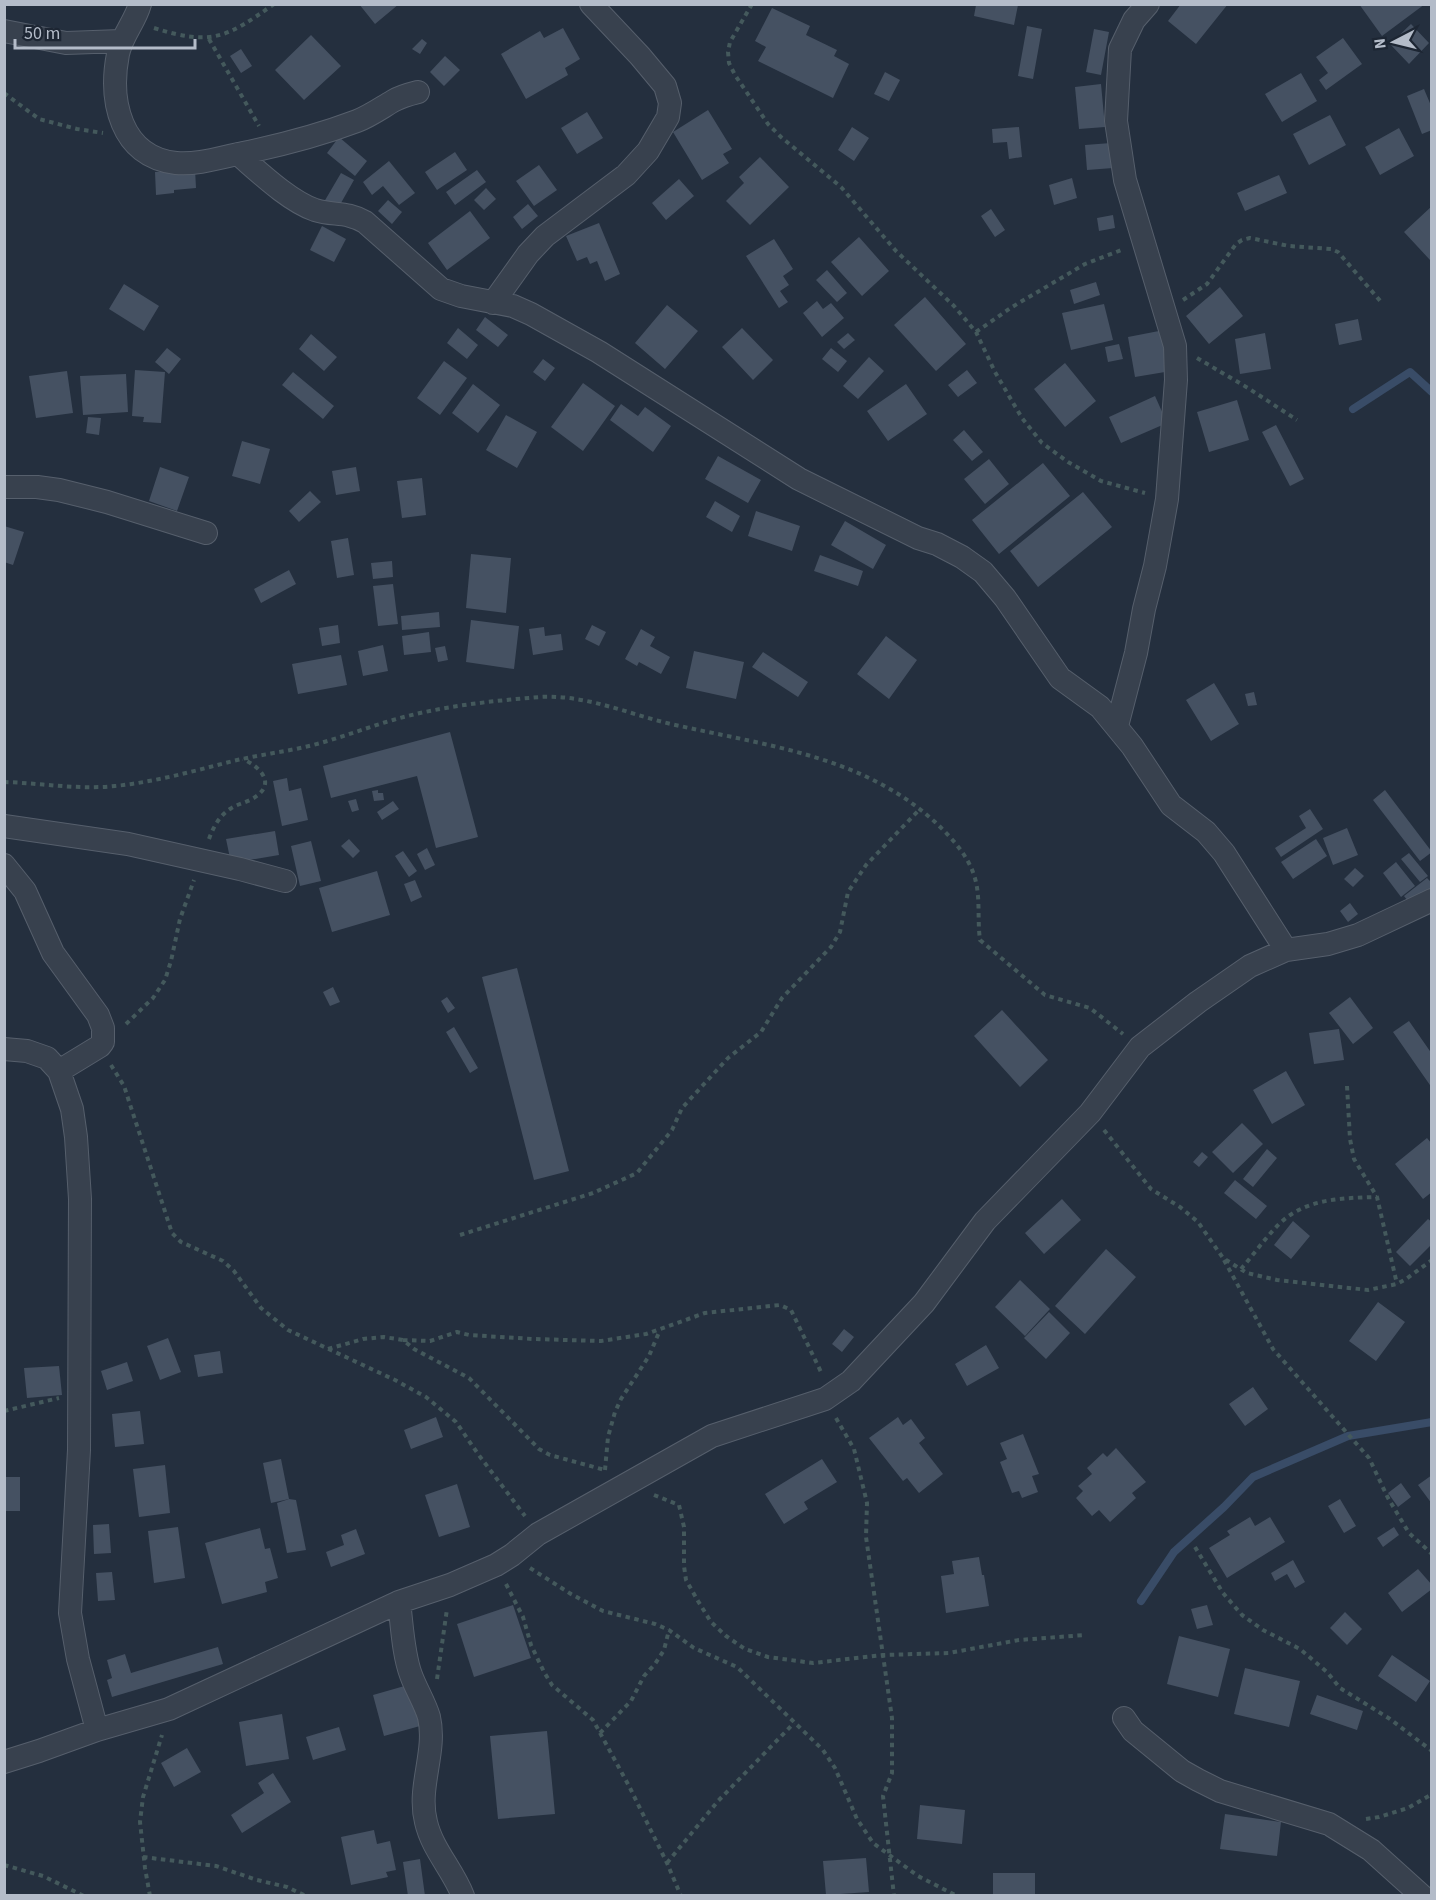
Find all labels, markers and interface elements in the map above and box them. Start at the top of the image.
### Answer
scale bar [15,12,195,50]
north arrow [1364,12,1424,72]
text: 50 m [24,21,60,46]
text: N [1369,37,1392,50]

